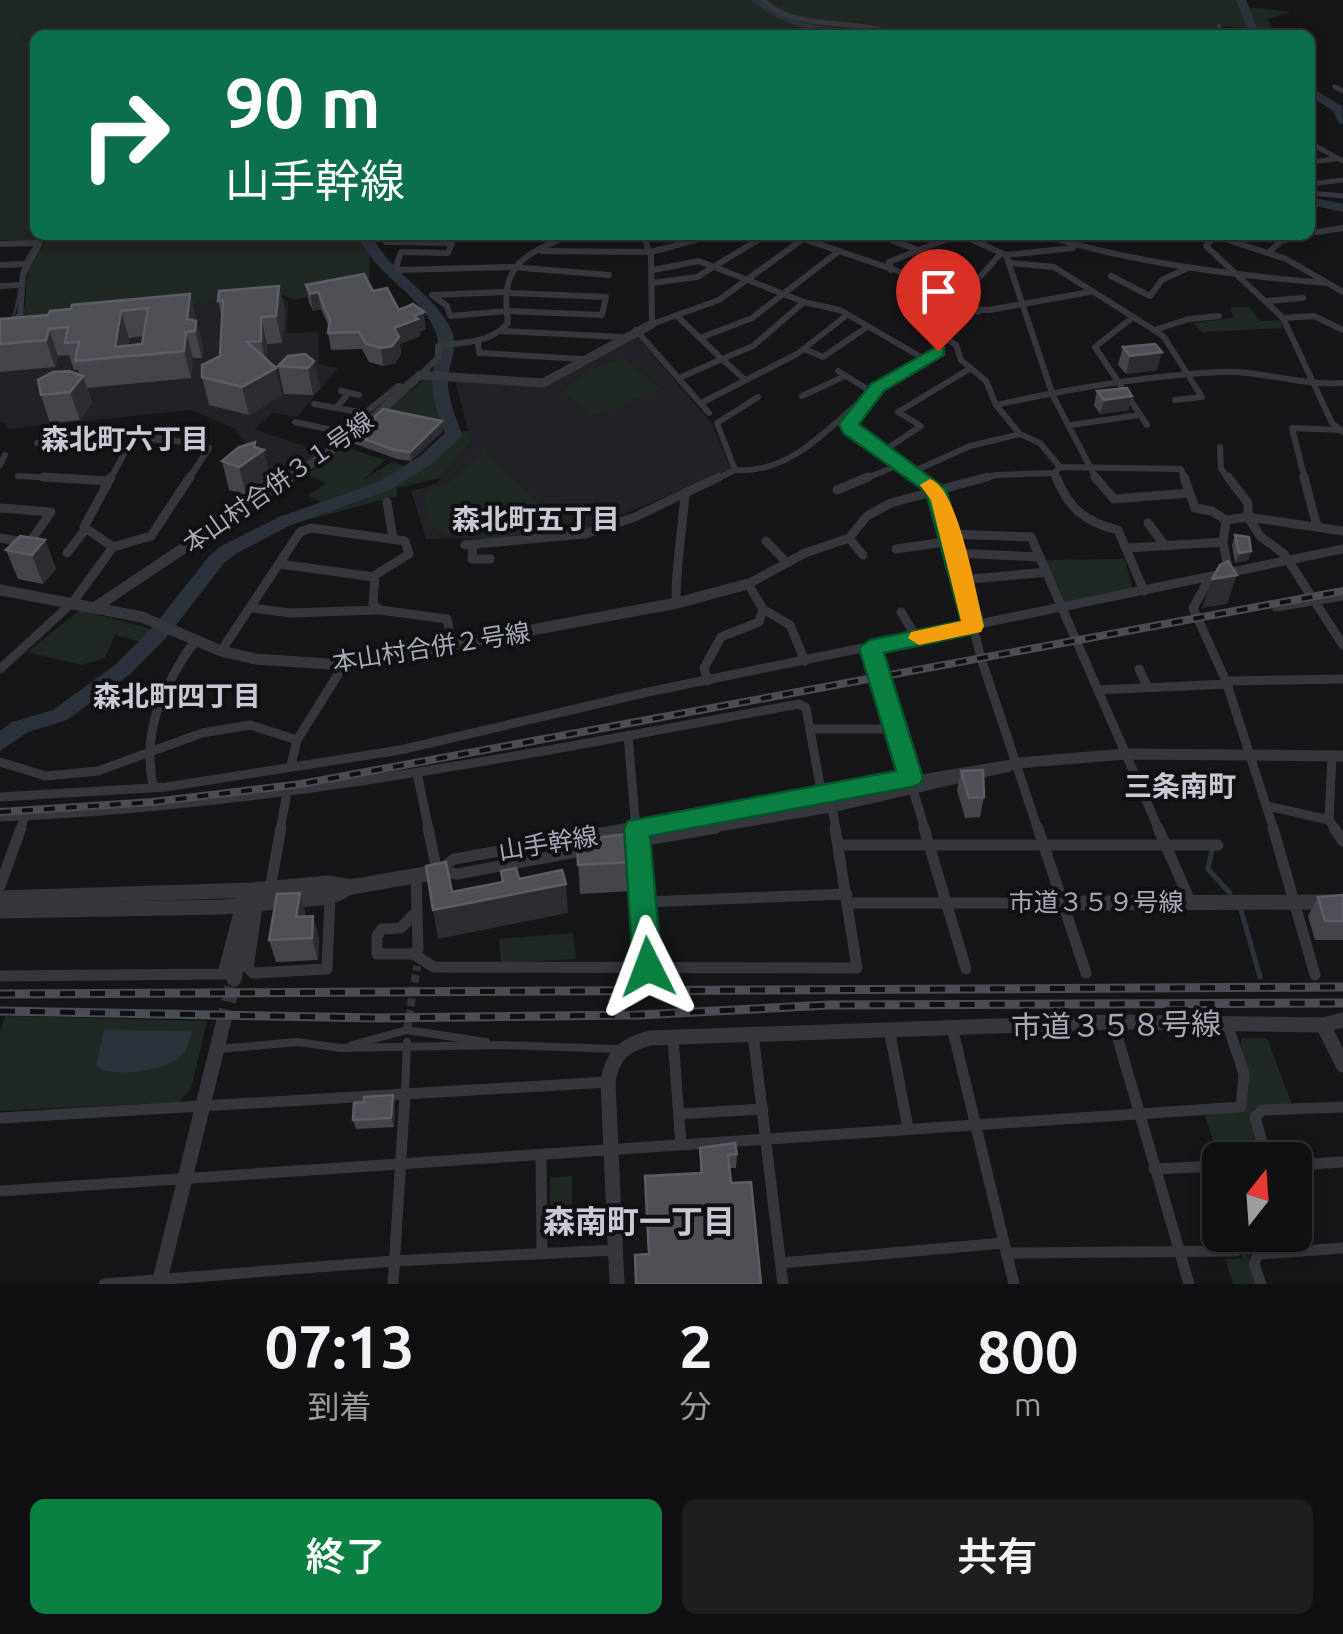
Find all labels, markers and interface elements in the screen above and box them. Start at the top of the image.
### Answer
text: 90 m [225,63,381,141]
icon: right [60,70,190,200]
text: 山手幹線 [225,155,405,206]
pin [896,249,981,352]
icon: arrive [911,264,966,319]
street label: 本山村合併３１号線 [178,406,378,558]
district label: 森北町六丁目 [41,423,209,454]
district label: 森北町五丁目 [452,503,620,534]
street label: 本山村合併２号線 [330,618,532,676]
district label: 森北町四丁目 [93,680,261,711]
district label: 三条南町 [1124,770,1236,801]
street label: 山手幹線 [496,821,600,865]
street label: 市道３５９号線 [1008,888,1184,916]
position arrow [596,915,700,1019]
street label: 市道３５８号線 [1011,1006,1221,1044]
north arrow [1202,1142,1312,1252]
map controls [1202,1142,1312,1252]
district label: 森南町一丁目 [543,1203,735,1239]
text: 07:13 [264,1312,415,1379]
text: 2 [679,1312,713,1379]
text: 800 [977,1317,1079,1384]
text: m [1014,1386,1042,1422]
text: 到着 [307,1388,371,1424]
text: 分 [680,1388,712,1424]
button: 終了 [30,1499,662,1614]
button: 共有 [682,1499,1313,1614]

